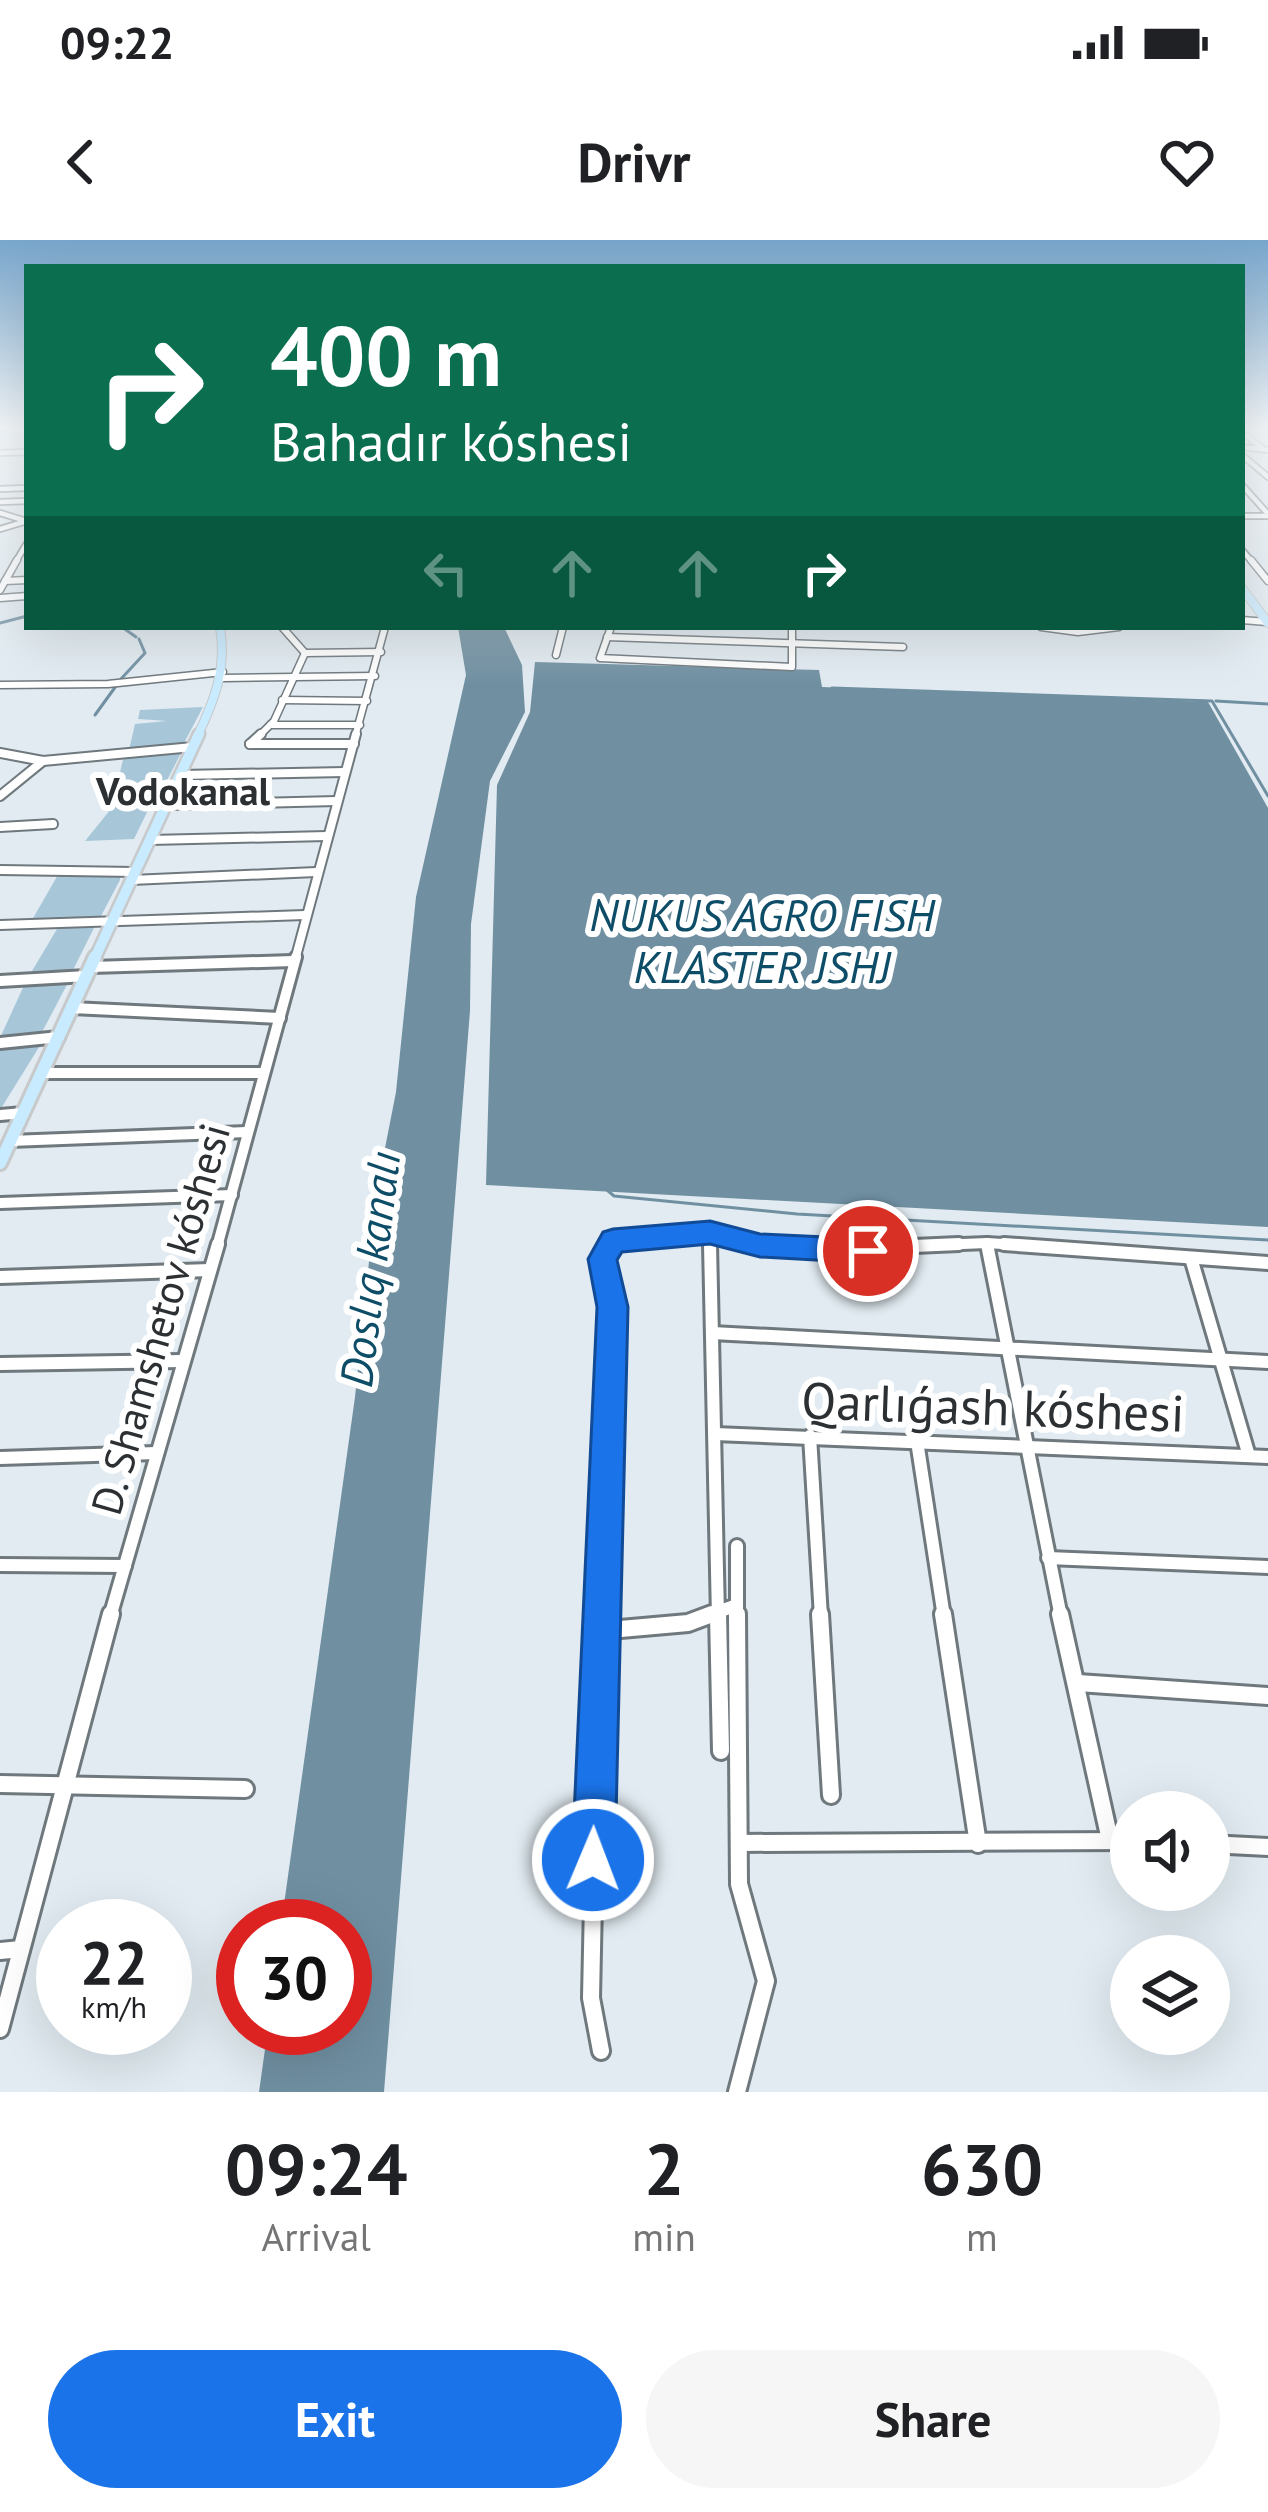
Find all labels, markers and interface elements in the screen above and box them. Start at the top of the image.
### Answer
text: 09:22 [60,13,174,71]
text: Drivr [577,127,691,197]
icon: back [48,129,114,195]
icon: heart [1154,129,1220,195]
text: 400 m [270,300,502,409]
icon: right [72,312,228,468]
text: Bahadır kóshesi [270,406,632,476]
icon: left [413,540,479,606]
icon: ahead [539,540,605,606]
icon: ahead [665,540,731,606]
icon: right [791,540,857,606]
district label: Vodokanal [95,765,271,816]
water label: NUKUS AGRO FISH KLASTER JSHJ [589,885,936,995]
street label: D. Shamshetov kóshesi [78,1117,242,1521]
water label: Doslıq kanalı [326,1148,412,1390]
pin [817,1200,919,1302]
icon: arrive [835,1218,901,1284]
street label: Qarlıǵash kóshesi [800,1366,1186,1446]
map controls [1110,1791,1230,2055]
button: sound [1110,1791,1230,1911]
position arrow [530,1797,656,1923]
speed limit sign: 30 [216,1899,372,2055]
text: 22 [80,1923,148,2001]
button: layers [1110,1935,1230,2055]
text: km/h [81,1987,147,2026]
text: 09:24 [225,2122,408,2215]
text: 2 [644,2122,685,2215]
text: 630 [921,2122,1043,2215]
text: Arrival [262,2211,371,2262]
text: min [632,2211,696,2262]
text: m [966,2211,998,2262]
button: Exit [48,2350,622,2488]
button: Share [646,2350,1220,2488]

